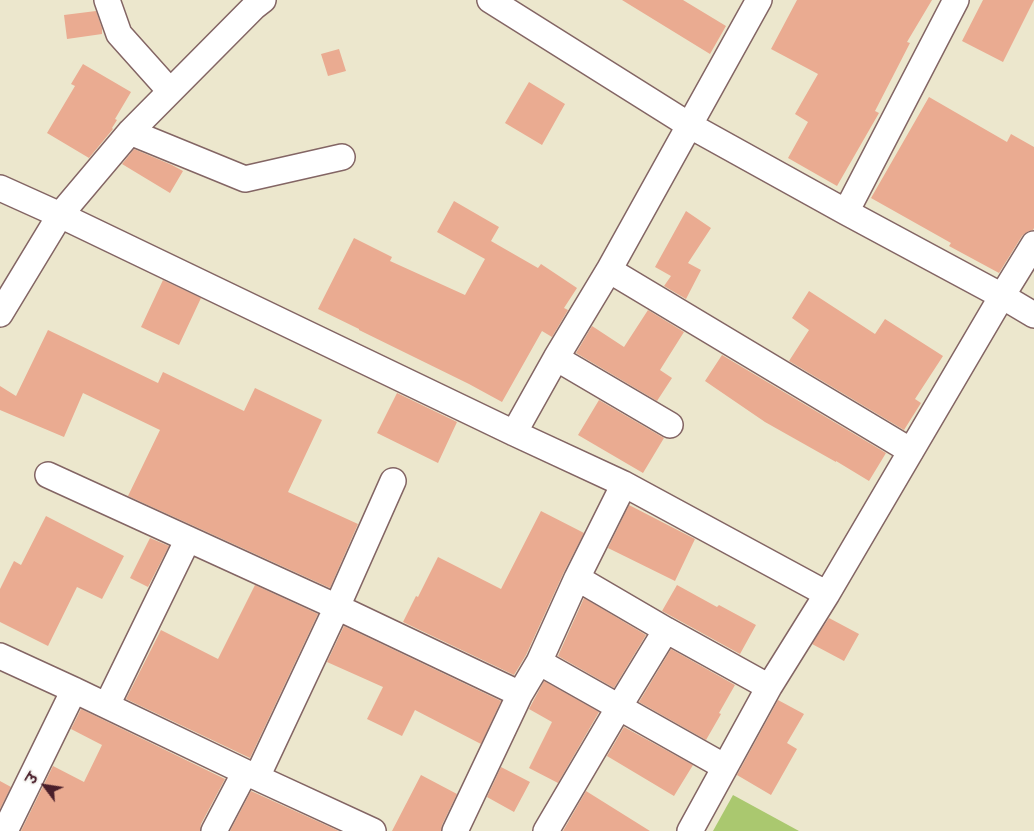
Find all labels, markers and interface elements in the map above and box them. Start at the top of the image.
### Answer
north arrow [20,761,70,811]
text: उ [20,769,43,787]

